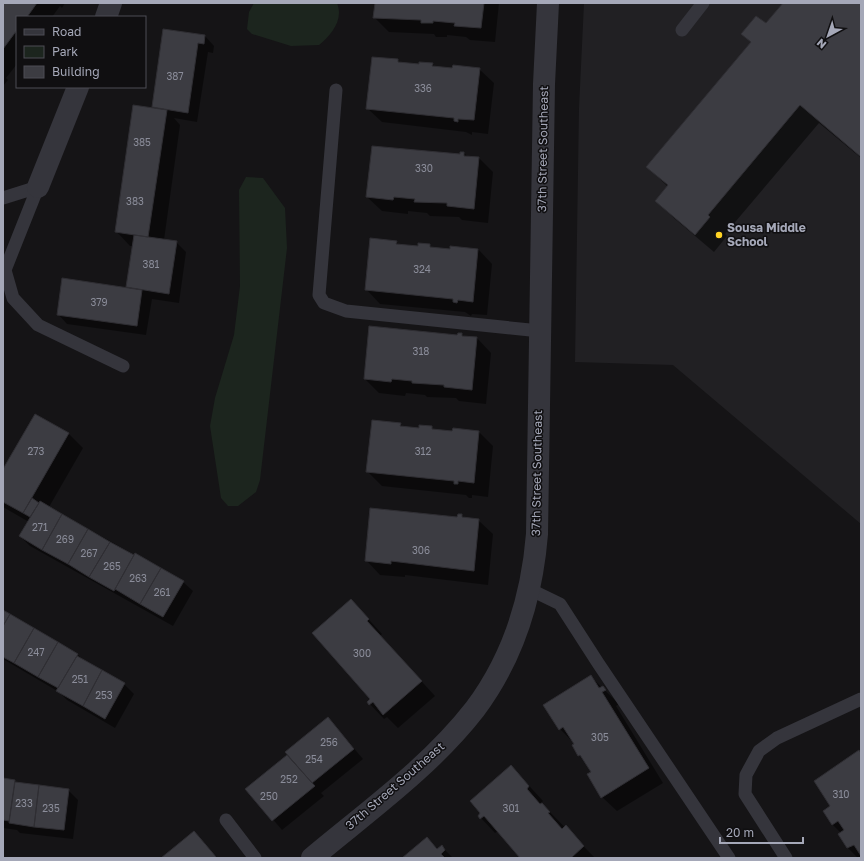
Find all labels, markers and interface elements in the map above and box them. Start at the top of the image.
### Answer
legend [16,16,146,88]
north arrow [808,16,848,56]
text: Road [52,24,81,39]
text: N [814,36,829,52]
text: Park [52,44,78,59]
text: Building [52,64,100,79]
house number: 387 [166,70,184,82]
house number: 336 [414,82,432,94]
street label: 37th Street Southeast [534,86,551,212]
house number: 385 [133,136,151,148]
house number: 330 [415,162,433,174]
house number: 383 [126,195,144,207]
place label: Sousa Middle School [727,220,806,249]
marker: Sousa Middle School [714,230,724,240]
house number: 381 [143,258,160,270]
house number: 324 [413,263,431,275]
house number: 379 [90,296,108,308]
house number: 318 [413,345,429,357]
street label: 37th Street Southeast [528,410,545,536]
house number: 273 [28,445,45,457]
house number: 312 [415,445,431,457]
house number: 271 [32,521,48,533]
house number: 269 [56,533,74,545]
house number: 306 [412,544,430,556]
house number: 267 [80,547,98,559]
house number: 265 [103,560,121,572]
house number: 263 [129,572,147,584]
house number: 261 [154,586,170,598]
house number: 247 [27,646,45,658]
house number: 300 [353,647,371,659]
house number: 251 [72,673,88,685]
house number: 253 [95,689,113,701]
house number: 305 [591,731,609,743]
house number: 256 [320,736,338,748]
street label: 37th Street Southeast [342,738,447,833]
house number: 254 [305,753,323,765]
house number: 252 [280,773,298,785]
house number: 310 [833,788,849,800]
house number: 250 [260,790,278,802]
house number: 233 [15,797,33,809]
house number: 235 [42,802,60,814]
house number: 301 [503,802,520,814]
scale bar [720,819,803,845]
text: 20 m [726,825,754,840]

